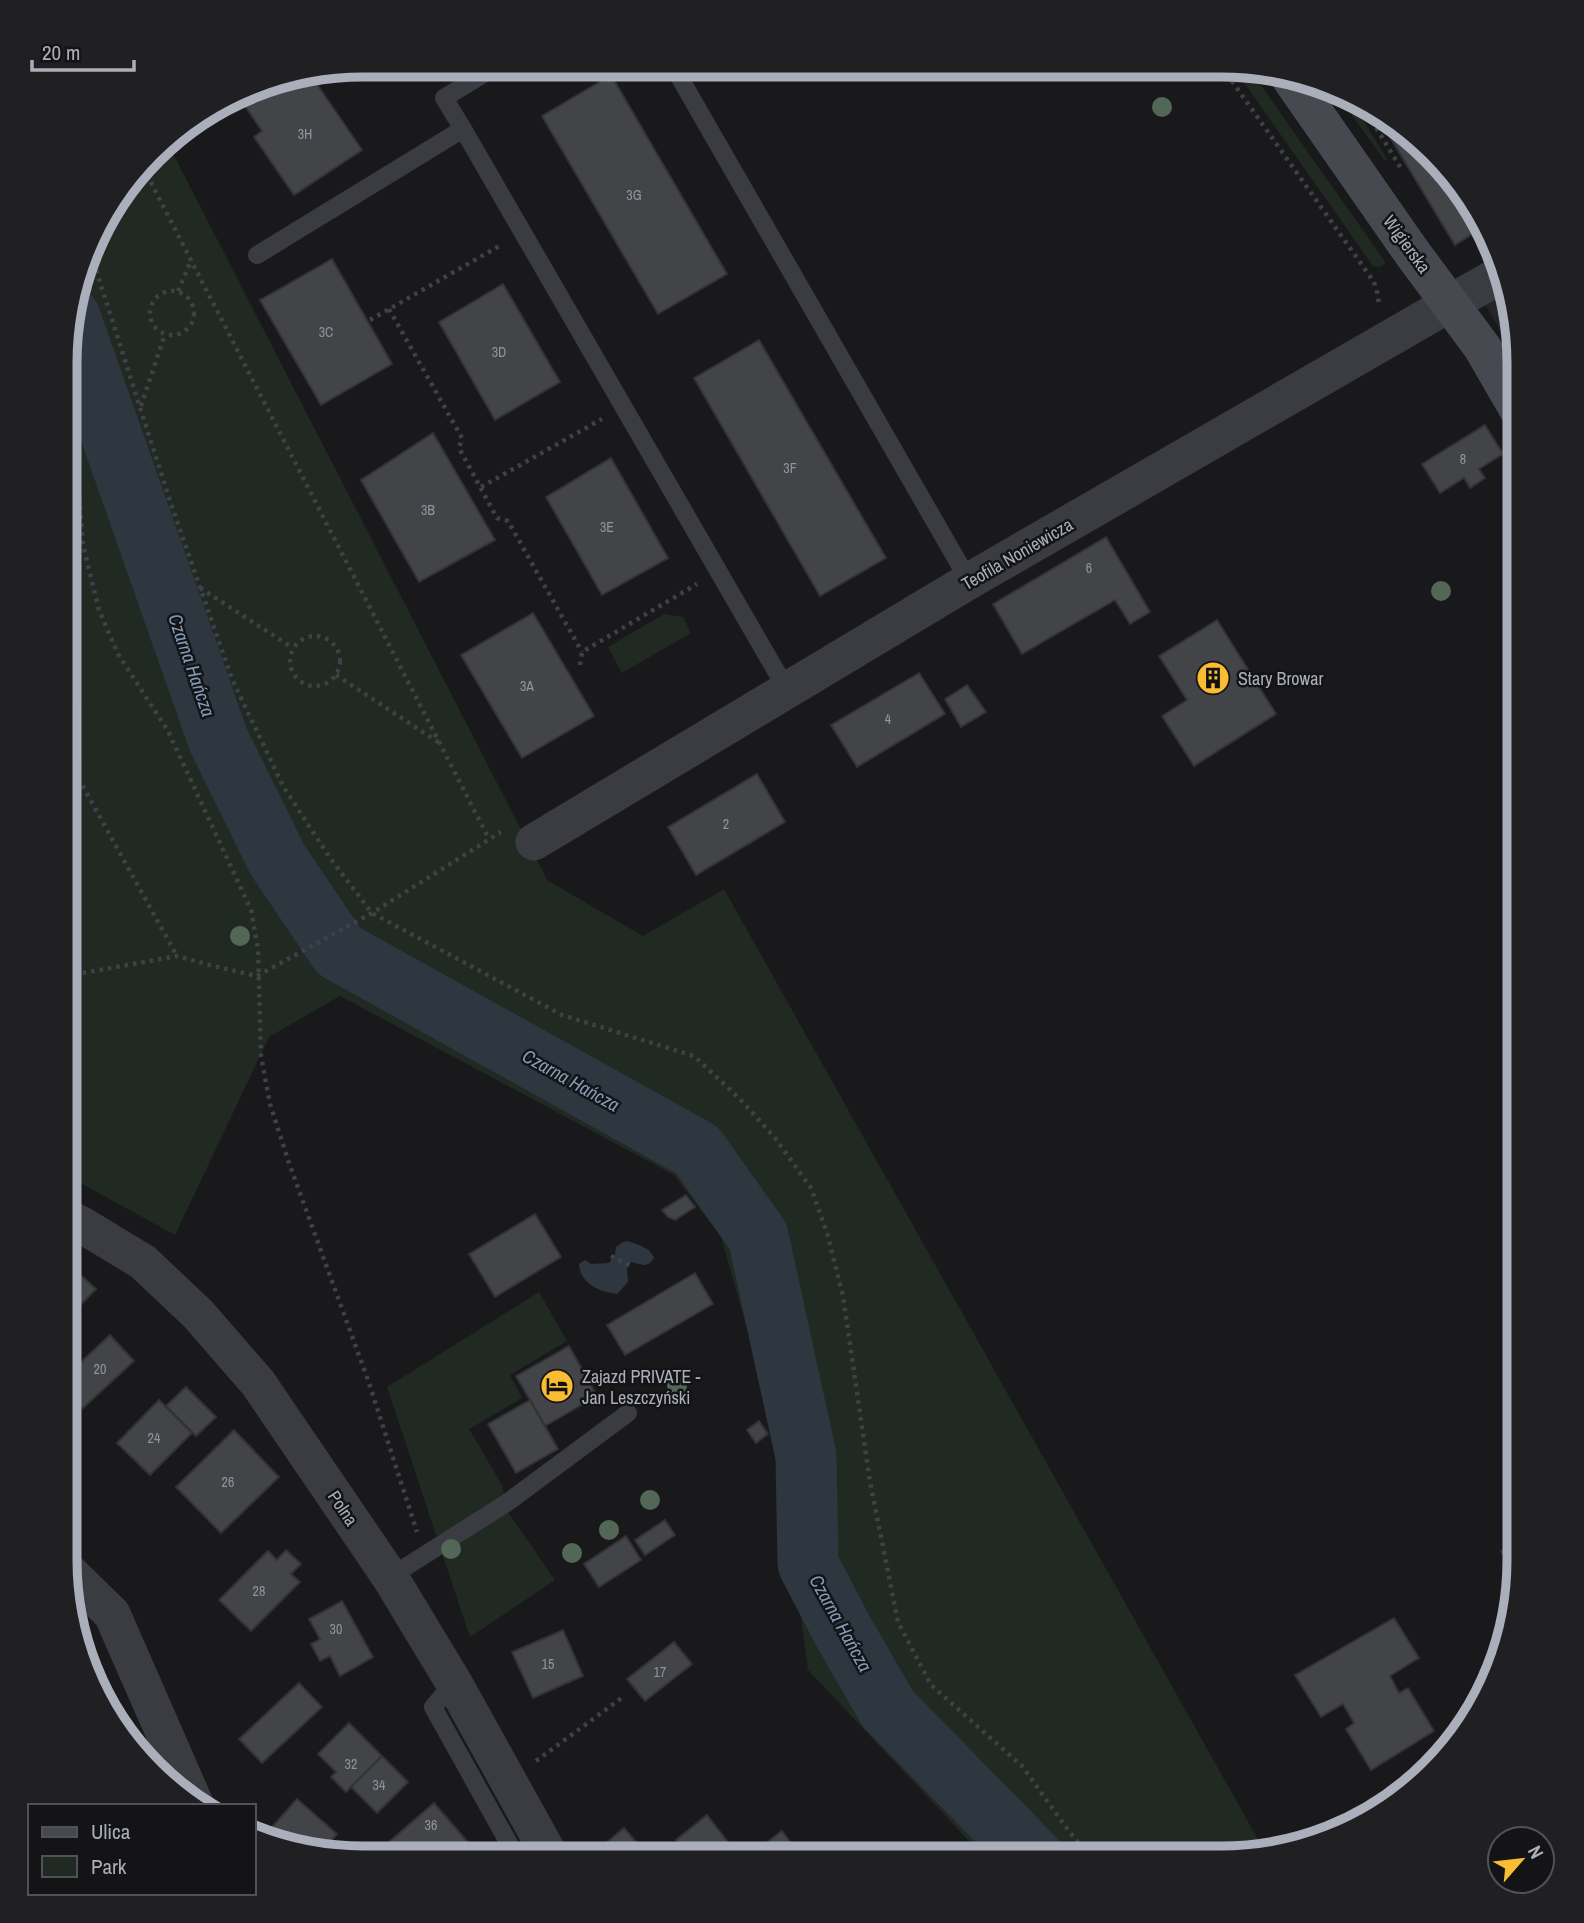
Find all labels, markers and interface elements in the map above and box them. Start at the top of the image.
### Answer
scale bar [32,28,133,72]
text: 20 m [42,38,80,67]
house number: 3H [298,125,312,143]
house number: 3G [626,186,642,204]
street label: Wigierska [1377,210,1437,278]
house number: 3C [319,323,333,341]
house number: 3D [492,343,506,361]
house number: 8 [1460,450,1466,468]
house number: 3F [783,459,797,477]
house number: 3B [421,501,435,519]
street label: Teofila Noniewicza [957,512,1077,596]
house number: 3E [600,518,614,536]
house number: 6 [1086,559,1092,577]
water label: Czarna Hańcza [162,610,222,720]
building icon: Stary Browar [1194,659,1232,697]
place label: Stary Browar [1238,666,1323,691]
house number: 3A [520,677,534,695]
house number: 4 [885,710,892,728]
house number: 2 [723,815,729,833]
water label: Czarna Hańcza [518,1043,625,1118]
house number: 20 [94,1360,106,1378]
place label: Zajazd PRIVATE - Jan Leszczyński [582,1364,701,1410]
hotel icon: Zajazd PRIVATE - Jan Leszczyński [538,1367,576,1405]
house number: 24 [148,1429,161,1447]
house number: 26 [222,1473,234,1491]
street label: Polna [322,1485,364,1531]
water label: Czarna Hańcza [804,1570,879,1677]
house number: 28 [253,1582,265,1600]
house number: 30 [330,1620,342,1638]
house number: 15 [542,1655,554,1673]
house number: 17 [654,1663,666,1681]
house number: 32 [345,1755,357,1773]
house number: 34 [373,1776,386,1794]
legend [28,1804,256,1895]
house number: 36 [425,1816,437,1834]
text: Ulica [91,1817,131,1846]
north arrow [1486,1825,1556,1895]
text: N [1522,1841,1550,1863]
text: Park [91,1852,127,1881]

